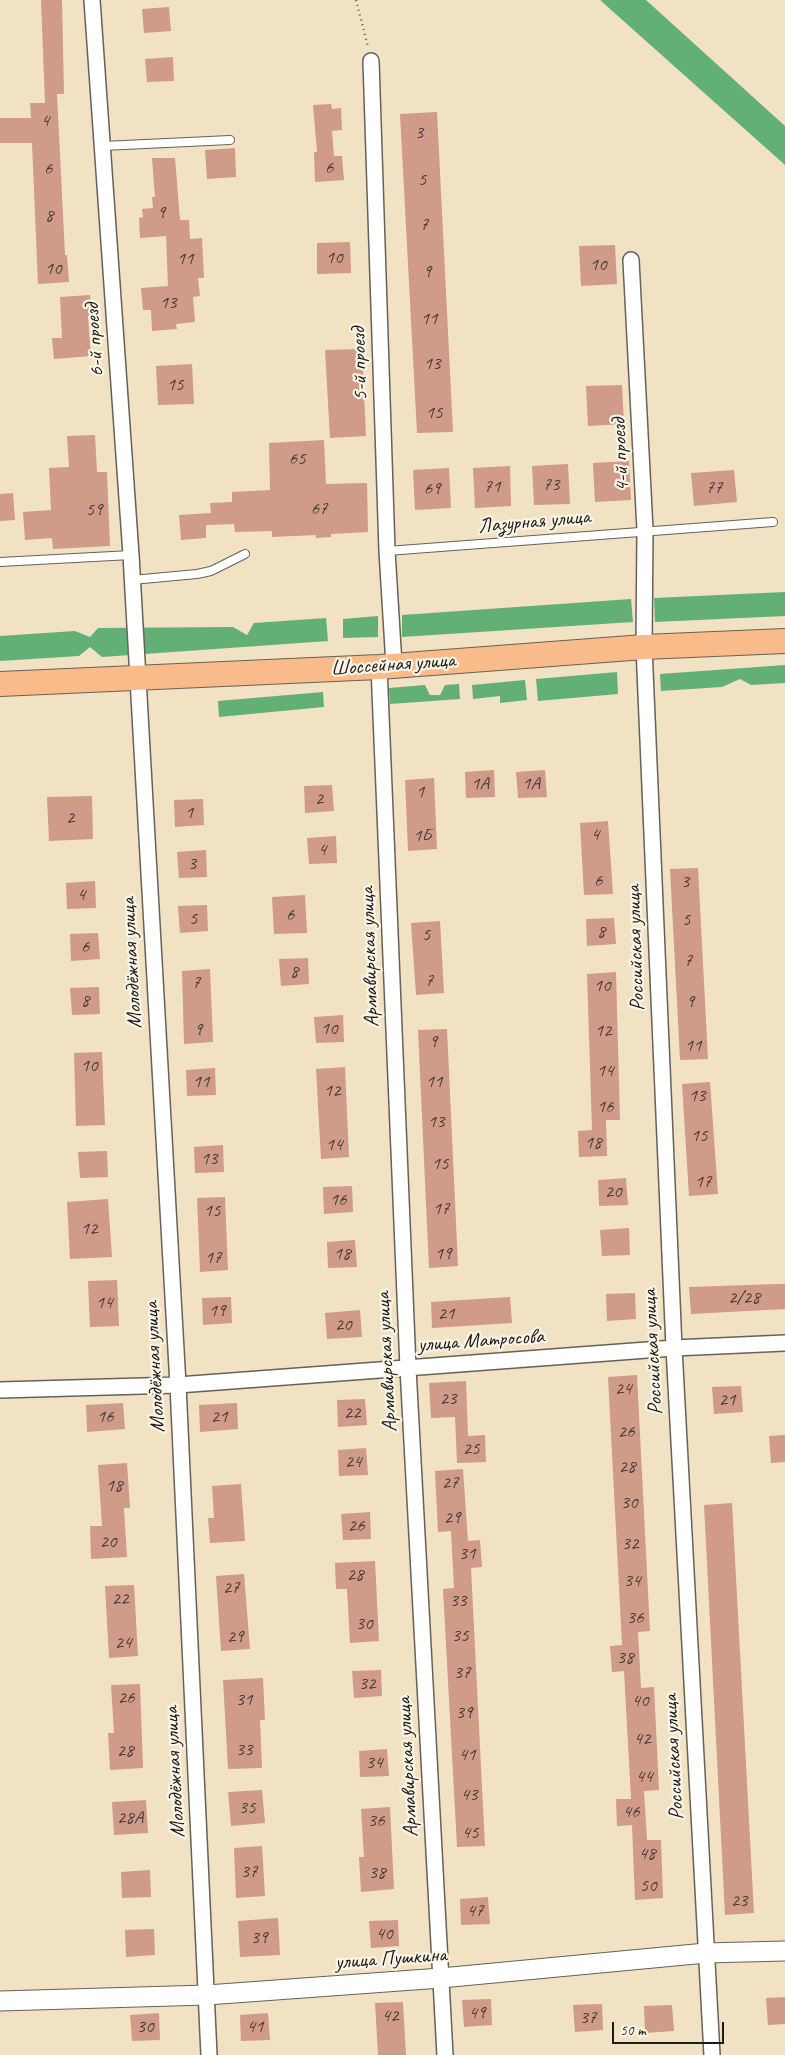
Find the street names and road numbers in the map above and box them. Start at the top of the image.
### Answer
street label: 6-й проезд [80,302,110,378]
street label: 5-й проезд [346,327,374,401]
street label: 4-й проезд [606,417,636,493]
street label: Лазурная улица [477,505,591,539]
street label: Шоссейная улица [330,648,456,682]
street label: Российская улица [621,885,651,1011]
street label: Армавирская улица [355,886,385,1028]
street label: Молодёжная улица [116,897,148,1029]
street label: Российская улица [637,1289,669,1415]
street label: Армавирская улица [371,1291,403,1433]
street label: Молодёжная улица [139,1301,171,1433]
street label: улица Матросова [417,1324,545,1358]
street label: Российская улица [658,1694,690,1820]
street label: Армавирская улица [392,1696,424,1838]
street label: Молодёжная улица [159,1706,191,1838]
street label: улица Пушкина [334,1943,448,1975]

